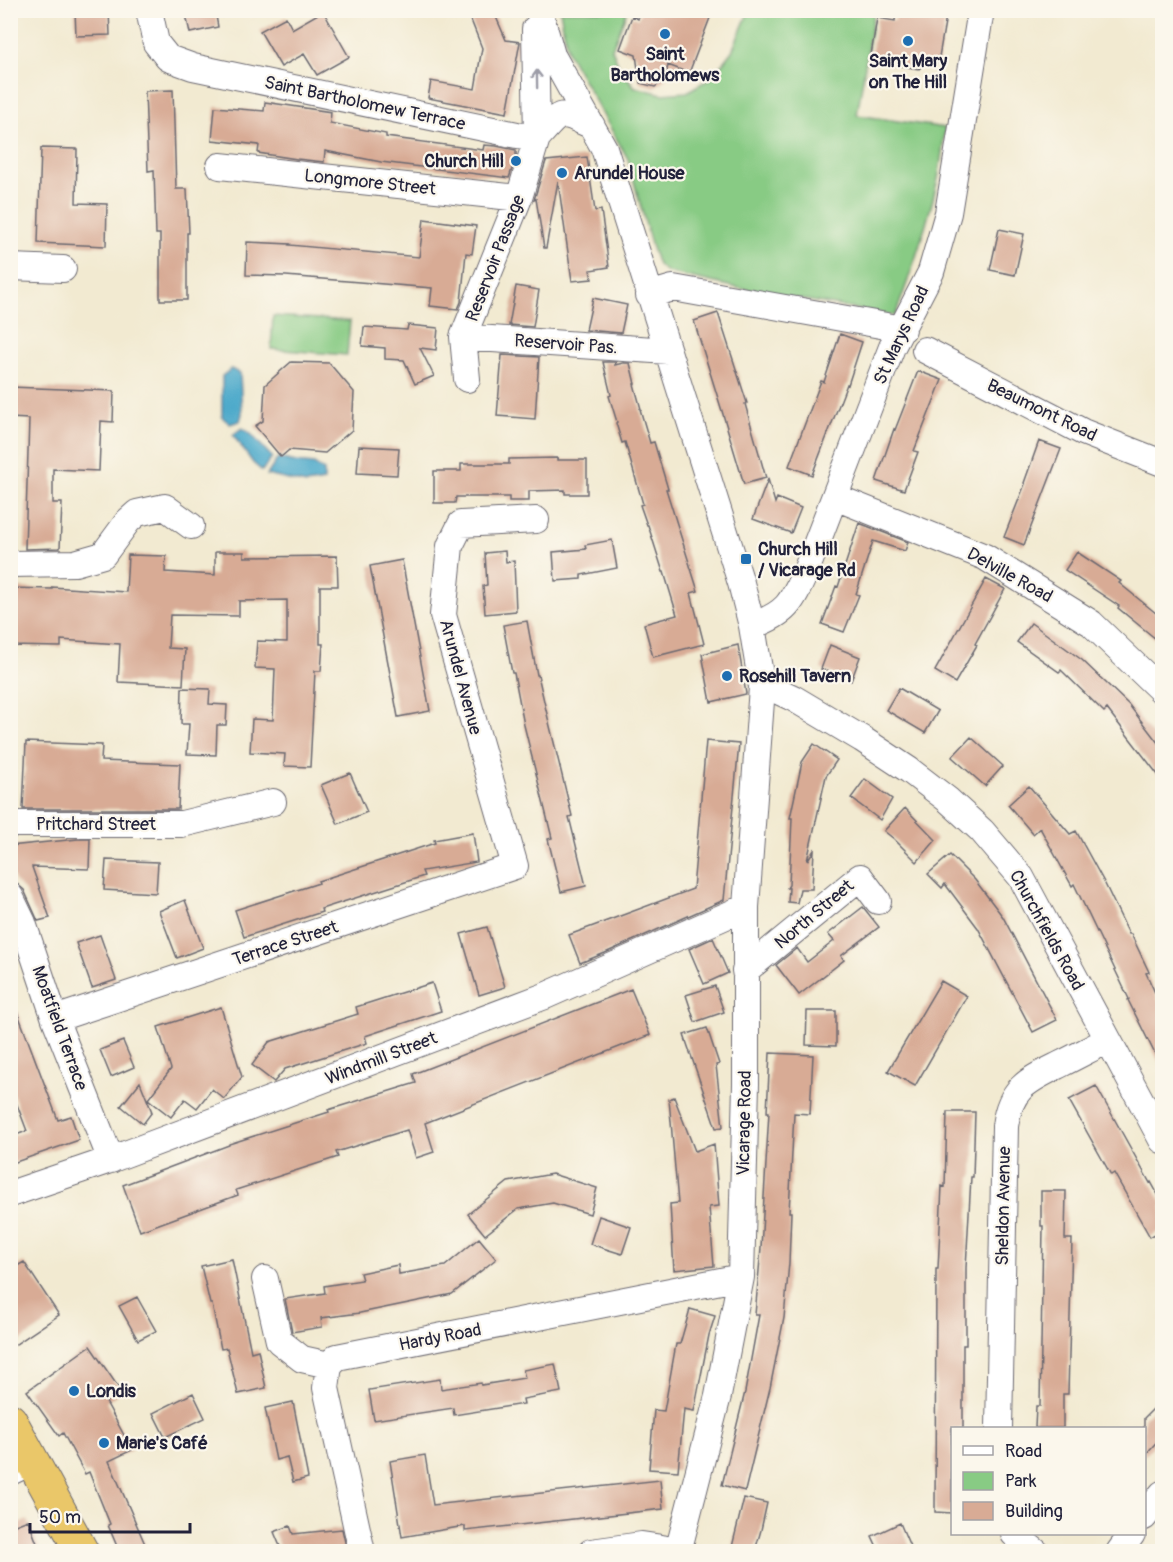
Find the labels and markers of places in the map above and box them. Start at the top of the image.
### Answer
marker: Saint Bartholomews [658,27,672,41]
marker: Saint Mary on The Hill [901,34,915,48]
place label: Saint Bartholomews [611,43,720,87]
place label: Saint Mary on The Hill [868,50,948,94]
place label: Church Hill [424,150,504,173]
marker: Church Hill [509,154,523,168]
place label: Arundel House [574,162,686,185]
marker: Arundel House [555,166,569,180]
place label: Church Hill / Vicarage Rd [758,538,856,582]
marker: Church Hill / Vicarage Rd [739,552,753,566]
place label: Rosehill Tavern [739,665,851,688]
marker: Rosehill Tavern [720,669,734,683]
place label: Londis [86,1380,137,1403]
marker: Londis [67,1384,81,1398]
place label: Marie's Café [116,1432,208,1455]
marker: Marie's Café [97,1436,111,1450]

